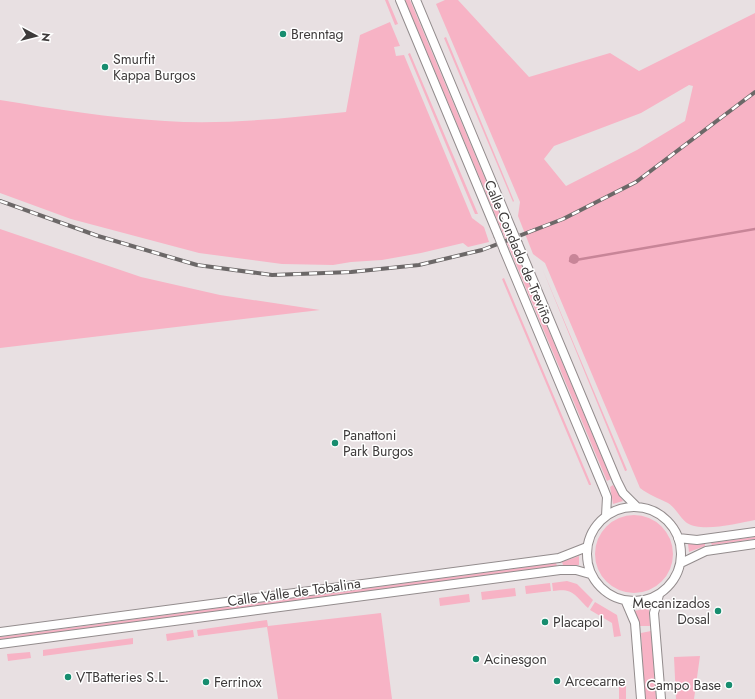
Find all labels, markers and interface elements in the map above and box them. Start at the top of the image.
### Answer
north arrow [16,16,56,56]
place label: Brenntag [291,24,343,44]
marker: Brenntag [278,29,288,39]
text: N [37,32,54,43]
place label: Smurfit Kappa Burgos [113,49,196,85]
marker: Smurfit Kappa Burgos [100,62,110,72]
street label: Calle Condado de Treviño [480,177,559,327]
place label: Panattoni Park Burgos [343,425,414,461]
marker: Panattoni Park Burgos [330,438,340,448]
street label: Calle Valle de Tobalina [226,573,362,611]
place label: Mecanizados Dosal [633,593,710,629]
marker: Mecanizados Dosal [713,606,723,616]
place label: Placapol [553,612,603,632]
marker: Placapol [540,617,550,627]
place label: Acinesgon [484,649,547,669]
marker: Acinesgon [471,654,481,664]
place label: VTBatteries S.L. [76,667,169,687]
place label: Arcecarne [565,671,626,691]
marker: VTBatteries S.L. [63,672,73,682]
place label: Ferrinox [214,672,262,692]
place label: Campo Base [647,675,721,695]
marker: Arcecarne [552,676,562,686]
marker: Ferrinox [201,677,211,687]
marker: Campo Base [724,680,734,690]

